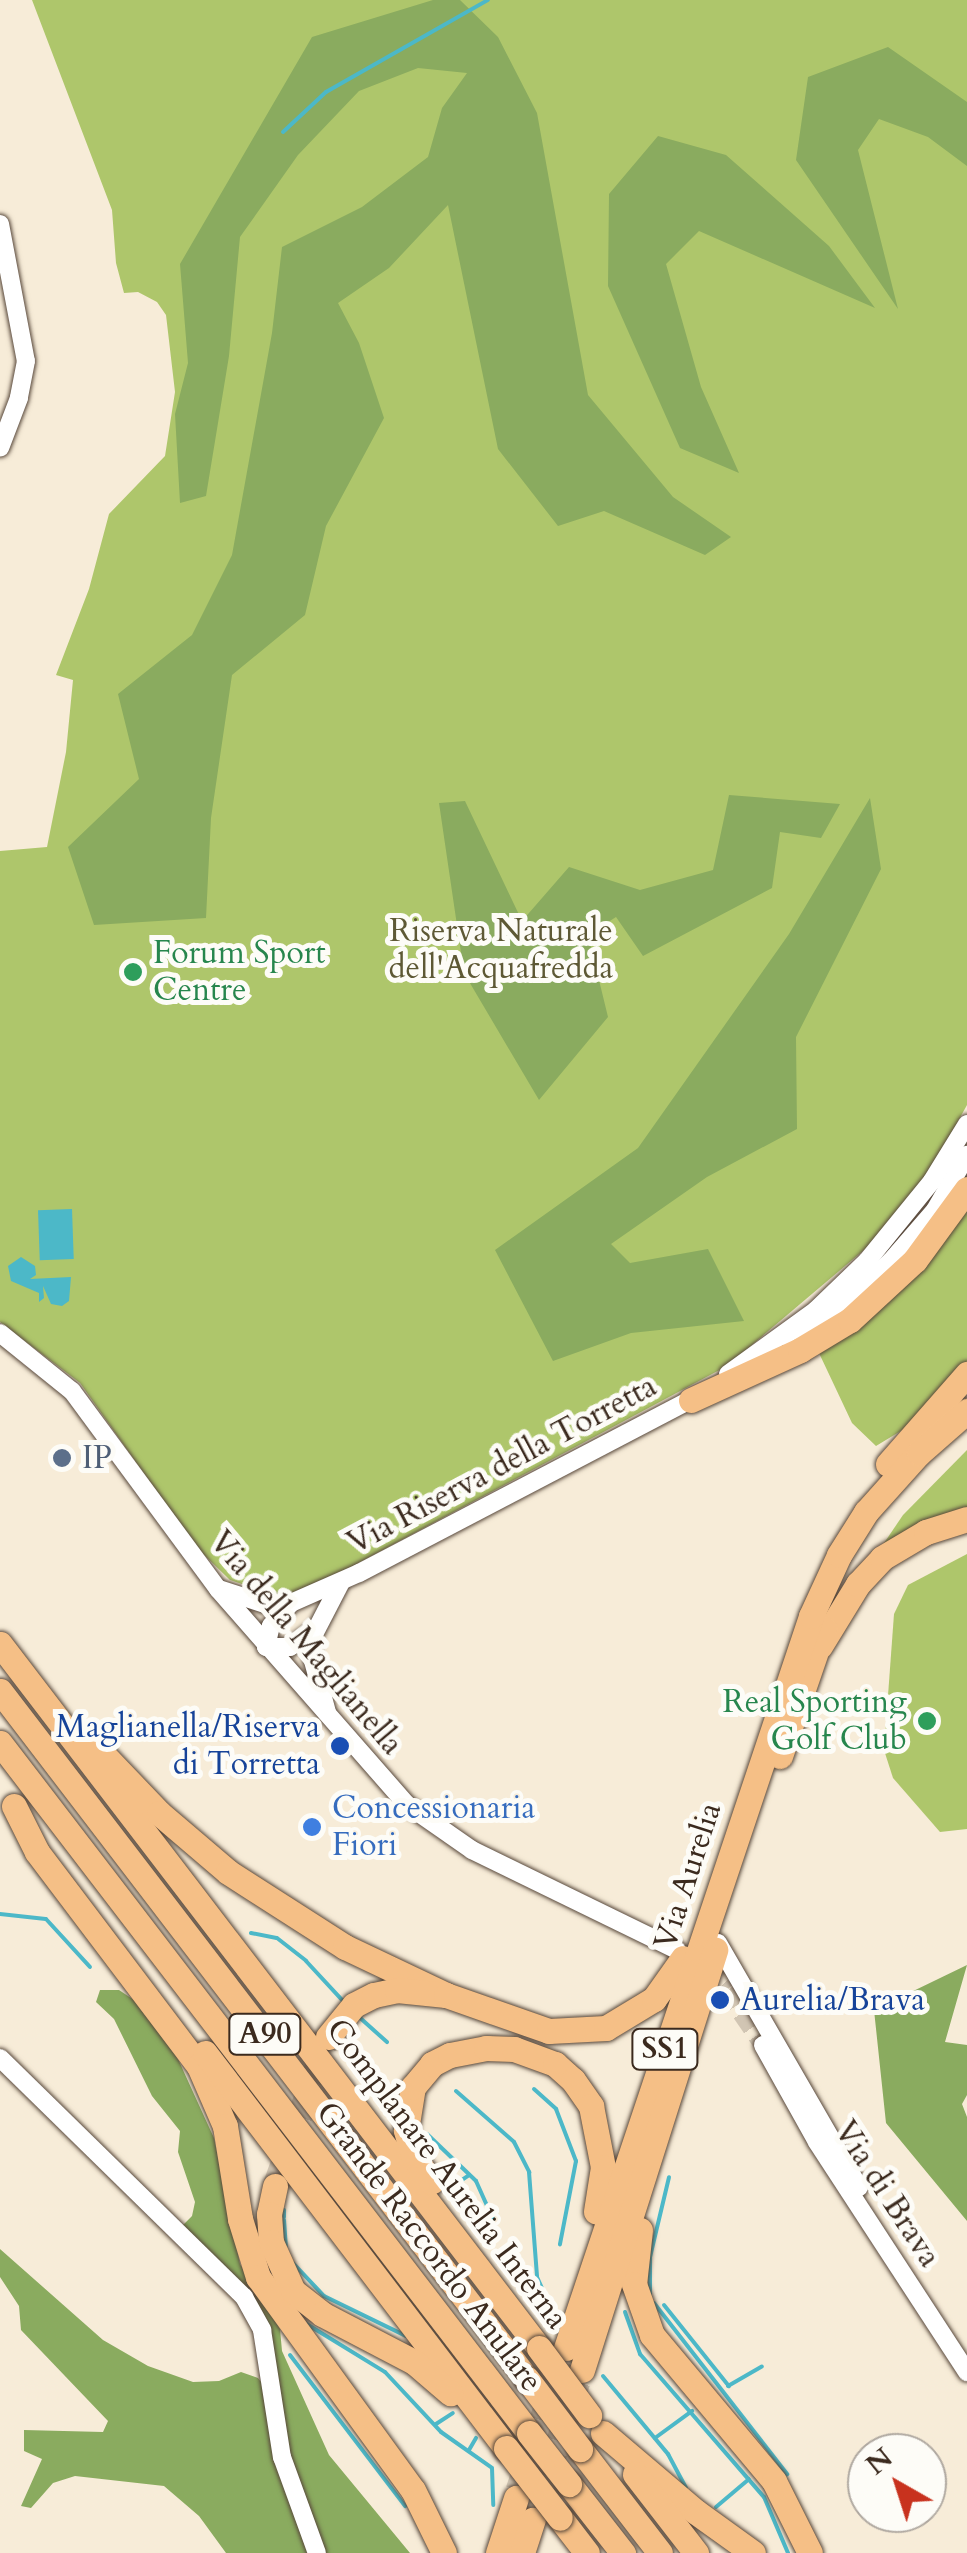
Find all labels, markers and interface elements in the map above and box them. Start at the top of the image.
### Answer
park label: Riserva Naturale dell'Acquafredda [389,913,613,988]
place label: Forum Sport Centre [153,935,326,1010]
marker: Forum Sport Centre [122,961,144,983]
street label: Via Riserva della Torretta [341,1367,663,1563]
place label: IP [82,1439,112,1477]
marker: IP [51,1447,73,1469]
street label: Via della Maglianella [201,1523,411,1763]
place label: Real Sporting Golf Club [722,1684,907,1759]
place label: Maglianella/Riserva di Torretta [56,1709,320,1784]
marker: Real Sporting Golf Club [916,1710,938,1732]
marker: Maglianella/Riserva di Torretta [329,1735,351,1757]
place label: Concessionaria Fiori [332,1790,535,1865]
street label: Via Aurelia [646,1798,730,1954]
marker: Concessionaria Fiori [301,1816,323,1838]
place label: Aurelia/Brava [740,1981,925,2019]
marker: Aurelia/Brava [709,1989,731,2011]
road number: A90 [228,2009,302,2059]
street label: Complanare Aurelia Interna [318,2011,576,2337]
road number: SS1 [630,2024,700,2074]
street label: Grande Raccordo Anulare [307,2095,551,2399]
street label: Via di Brava [825,2114,949,2274]
north arrow [847,2433,947,2533]
text: N [858,2439,901,2484]

